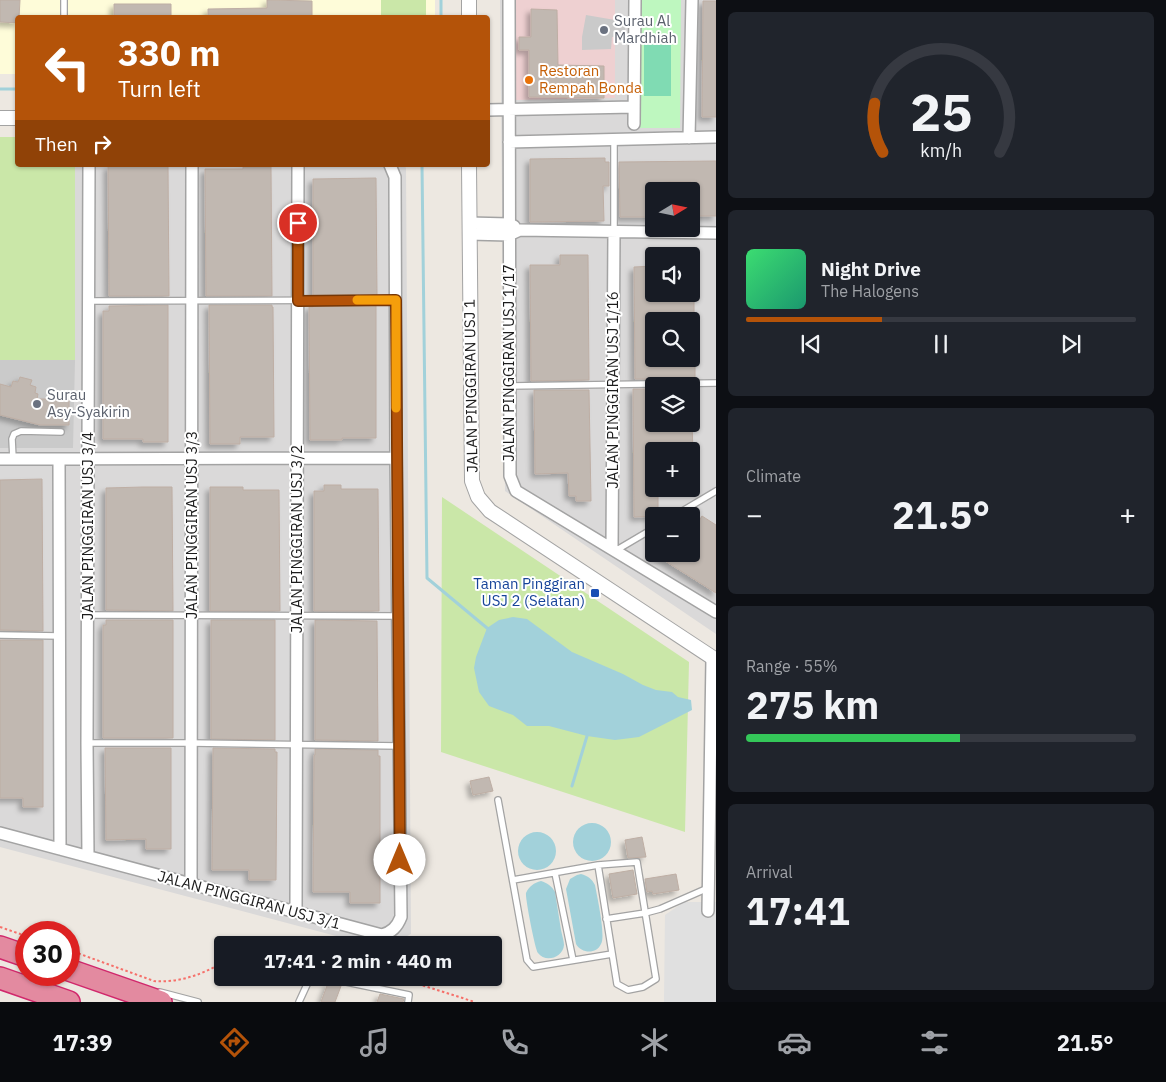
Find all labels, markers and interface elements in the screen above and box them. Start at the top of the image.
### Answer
place label: Surau Al Mardhiah [614,11,677,47]
marker: Surau Al Mardhiah [598,24,610,36]
text: 330 m [118,30,221,76]
icon: left [35,35,100,100]
place label: Restoran Rempah Bonda [539,61,642,97]
text: Turn left [118,74,201,103]
marker: Restoran Rempah Bonda [523,74,535,86]
text: 25 [910,78,972,145]
icon: right [88,130,116,158]
text: Then [35,132,78,156]
text: km/h [920,139,962,162]
north arrow [645,182,700,238]
map controls [645,182,700,562]
pin [277,202,319,244]
icon: arrive [284,209,312,237]
button: sound [645,247,700,302]
text: Night Drive [821,257,921,281]
street label: JALAN PINGGIRAN USJ 1/17 [499,264,518,462]
text: The Halogens [821,281,919,301]
street label: JALAN PINGGIRAN USJ 1/16 [603,291,622,489]
street label: JALAN PINGGIRAN USJ 1 [459,299,482,473]
button: search [645,312,700,367]
icon: previous [797,330,825,358]
icon: pause [927,330,955,358]
icon: next [1057,330,1085,358]
button: layers [645,377,700,432]
place label: Surau Asy-Syakirin [47,385,130,421]
marker: Surau Asy-Syakirin [31,398,43,410]
street label: JALAN PINGGIRAN USJ 3/3 [182,431,201,619]
street label: JALAN PINGGIRAN USJ 3/4 [78,432,97,620]
button: + [645,442,700,497]
street label: JALAN PINGGIRAN USJ 3/2 [287,445,306,633]
text: Climate [746,466,801,486]
text: 21.5° [892,490,990,539]
text: − [746,496,763,533]
text: + [1119,496,1136,533]
button: − [645,507,700,562]
place label: Taman Pinggiran USJ 2 (Selatan) [473,574,585,610]
marker: Taman Pinggiran USJ 2 (Selatan) [589,587,601,599]
text: Range · 55% [746,656,838,676]
text: 275 km [746,680,879,729]
position arrow [373,833,425,885]
text: Arrival [746,862,793,882]
street label: JALAN PINGGIRAN USJ 3/1 [156,866,343,933]
text: 17:41 [746,886,850,935]
speed limit sign: 30 [15,921,80,986]
text: 17:41 · 2 min · 440 m [264,949,452,973]
icon: directions [217,1025,252,1060]
icon: music [357,1025,392,1060]
icon: phone [497,1025,532,1060]
icon: climate [637,1025,672,1060]
icon: car [777,1025,812,1060]
icon: filters [917,1025,952,1060]
text: 17:39 [52,1028,113,1057]
text: 21.5° [1057,1028,1114,1057]

